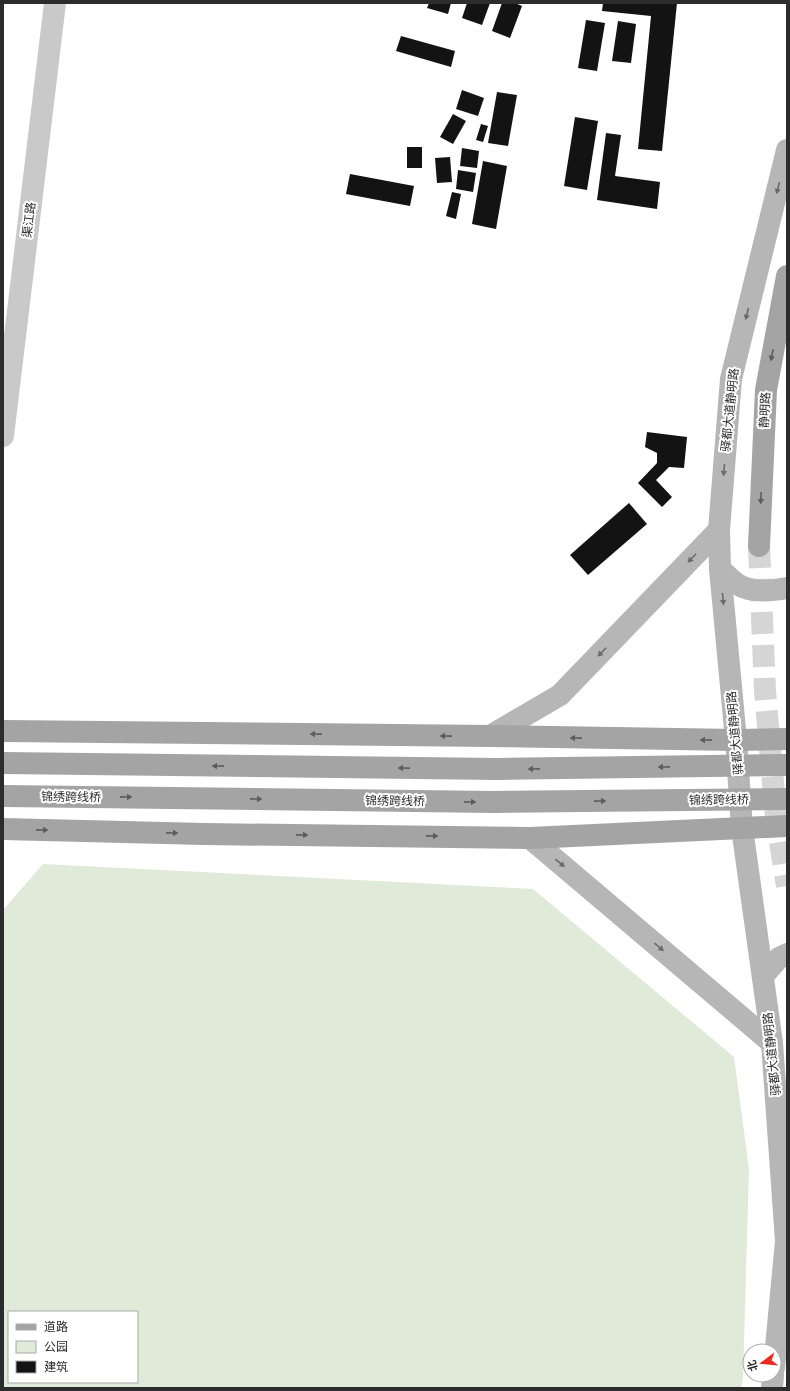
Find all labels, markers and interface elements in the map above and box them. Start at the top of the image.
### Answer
one-way arrow [774,182,780,194]
street label: 渠江路 [20,201,38,239]
one-way arrow [744,308,750,320]
one-way arrow [769,349,775,361]
street label: 驿都大道静明路 [719,367,741,453]
street label: 静明路 [757,392,773,428]
one-way arrow [720,464,727,476]
one-way arrow [758,492,764,505]
one-way arrow [687,553,697,563]
one-way arrow [720,593,726,605]
one-way arrow [597,647,607,657]
street label: 驿都大道静明路 [724,691,746,775]
one-way arrow [309,731,322,737]
one-way arrow [439,733,452,739]
one-way arrow [570,734,582,741]
one-way arrow [699,737,712,743]
one-way arrow [211,763,224,769]
one-way arrow [657,764,670,770]
one-way arrow [397,765,410,771]
one-way arrow [528,765,540,772]
street label: 锦绣跨线桥 [41,789,101,805]
street label: 锦绣跨线桥 [689,792,749,808]
street label: 锦绣跨线桥 [365,793,425,809]
one-way arrow [120,794,133,800]
one-way arrow [250,796,263,802]
one-way arrow [594,798,607,804]
one-way arrow [464,799,477,805]
one-way arrow [36,827,49,833]
one-way arrow [166,830,179,836]
one-way arrow [296,832,309,838]
one-way arrow [426,833,439,839]
one-way arrow [555,858,565,867]
one-way arrow [654,942,665,951]
street label: 驿都大道静明路 [761,1011,783,1097]
legend [8,1311,138,1383]
text: 道路 [44,1320,68,1334]
text: 公园 [44,1340,68,1354]
north arrow [742,1343,782,1383]
text: 北 [745,1359,761,1373]
text: 建筑 [44,1360,68,1374]

